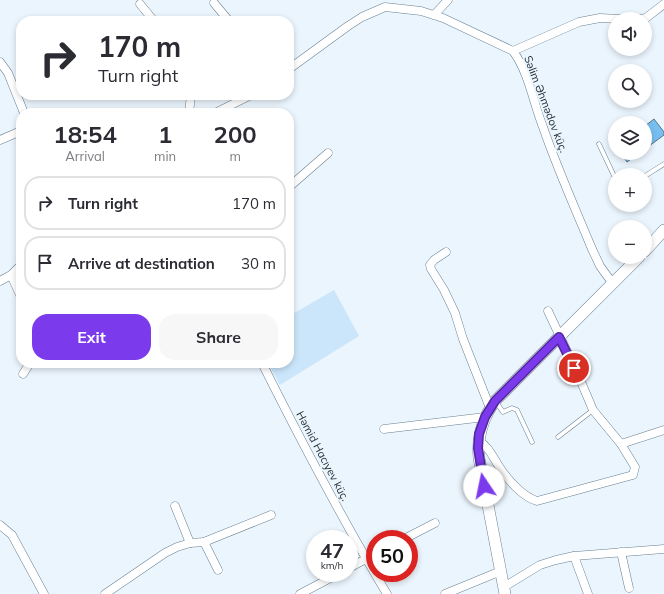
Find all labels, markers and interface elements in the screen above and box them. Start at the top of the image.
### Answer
map controls [608,12,652,264]
button: sound [608,12,652,56]
text: 170 m [98,29,181,64]
icon: right [32,32,84,84]
street label: Səlim Əhmədov küç. [521,54,571,154]
text: Turn right [98,64,178,87]
button: search [608,64,652,108]
button: layers [608,116,652,160]
text: 18:54 [53,119,117,149]
text: 1 [158,119,172,149]
text: 200 [214,119,257,149]
text: Arrival [65,148,105,164]
text: min [154,148,176,164]
text: m [229,148,241,164]
button: + [608,168,652,212]
icon: right [34,192,56,214]
text: Turn right [68,194,138,213]
text: 170 m [232,194,276,213]
button: − [608,220,652,264]
icon: arrive [34,252,56,274]
text: Arrive at destination [68,254,215,273]
text: 30 m [241,254,276,273]
button: Exit [32,314,151,360]
button: Share [159,314,278,360]
pin [557,351,591,385]
icon: arrive [563,357,585,379]
street label: Həmid Hacıyev küç. [293,409,353,503]
position arrow [463,465,505,507]
speed limit sign: 50 [366,530,418,582]
text: 47 [320,538,344,563]
text: km/h [321,559,343,572]

